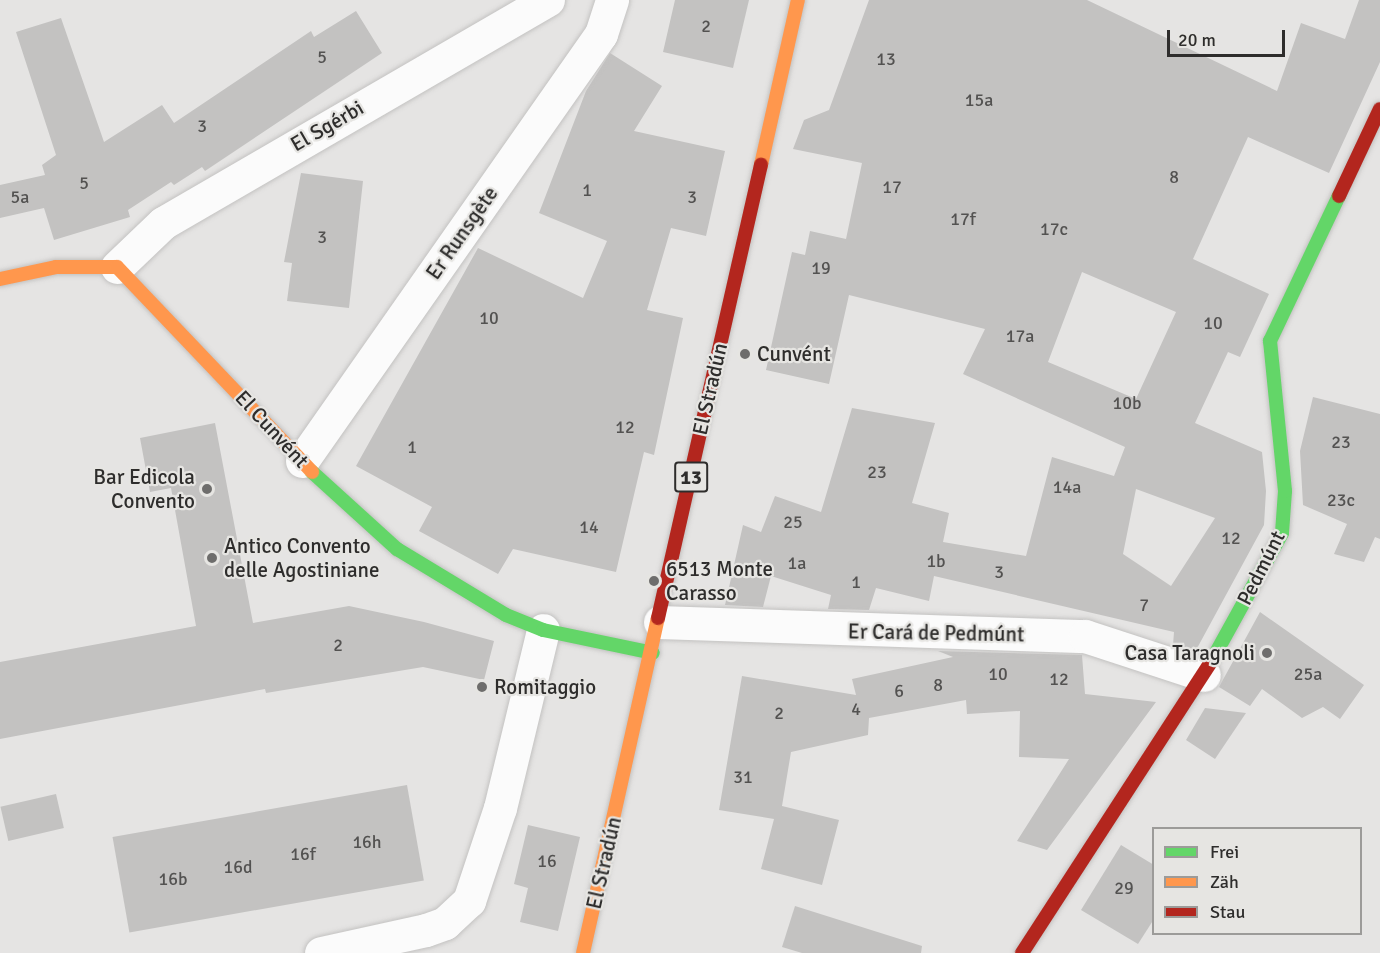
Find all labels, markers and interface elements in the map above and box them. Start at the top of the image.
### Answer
house number: 2 [701,15,711,37]
scale bar [1170,18,1288,56]
text: 20 m [1178,29,1216,51]
house number: 5 [317,46,327,68]
house number: 13 [876,48,896,70]
house number: 15a [965,89,993,111]
street label: El Sgérbi [286,95,368,157]
house number: 3 [197,115,207,137]
house number: 8 [1169,166,1179,188]
house number: 5 [79,172,89,194]
house number: 17 [882,176,902,198]
house number: 1 [582,179,592,201]
street label: Er Runsgète [421,182,503,284]
house number: 5a [11,186,29,208]
house number: 3 [687,186,697,208]
house number: 17f [950,208,976,230]
house number: 17c [1040,218,1068,240]
house number: 3 [317,226,327,248]
house number: 19 [811,257,831,279]
house number: 10 [479,307,499,329]
house number: 10 [1203,312,1223,334]
house number: 17a [1006,325,1034,347]
street label: El Stradún [687,340,733,438]
place label: Cunvént [757,341,831,367]
marker: Cunvént [738,347,752,361]
street label: El Cunvént [230,385,314,473]
house number: 10b [1113,392,1141,414]
house number: 12 [615,416,635,438]
house number: 23 [1331,431,1351,453]
house number: 1 [407,436,417,458]
road number: 13 [673,460,709,494]
house number: 23 [867,461,887,483]
place label: Bar Edicola Convento [93,464,195,514]
house number: 14a [1053,476,1081,498]
marker: Bar Edicola Convento [200,482,214,496]
house number: 23c [1327,489,1355,511]
house number: 25 [783,511,803,533]
house number: 14 [579,516,599,538]
house number: 12 [1221,527,1241,549]
street label: Pedmúnt [1232,527,1290,609]
place label: Antico Convento delle Agostiniane [224,533,380,583]
house number: 1b [926,550,946,572]
marker: Antico Convento delle Agostiniane [205,551,219,565]
house number: 1a [788,552,806,574]
place label: 6513 Monte Carasso [666,556,773,606]
house number: 3 [994,561,1004,583]
house number: 1 [851,571,861,593]
marker: 6513 Monte Carasso [647,574,661,588]
house number: 7 [1139,594,1149,616]
street label: Er Cará de Pedmúnt [848,619,1024,647]
house number: 2 [333,634,343,656]
place label: Casa Taragnoli [1125,640,1255,666]
marker: Casa Taragnoli [1260,646,1274,660]
house number: 10 [988,663,1008,685]
house number: 25a [1294,663,1322,685]
house number: 12 [1049,668,1069,690]
place label: Romitaggio [494,674,596,700]
house number: 8 [933,674,943,696]
marker: Romitaggio [475,680,489,694]
house number: 6 [894,680,904,702]
house number: 4 [851,698,861,720]
house number: 2 [774,702,784,724]
house number: 31 [733,766,753,788]
street label: El Stradún [581,814,627,912]
legend [1152,827,1362,935]
house number: 16h [352,831,382,853]
text: Frei [1210,841,1239,863]
house number: 16f [290,843,316,865]
house number: 16 [537,850,557,872]
house number: 16d [224,856,252,878]
house number: 16b [159,868,187,890]
text: Zäh [1210,871,1239,893]
house number: 29 [1114,877,1134,899]
text: Stau [1210,901,1245,923]

